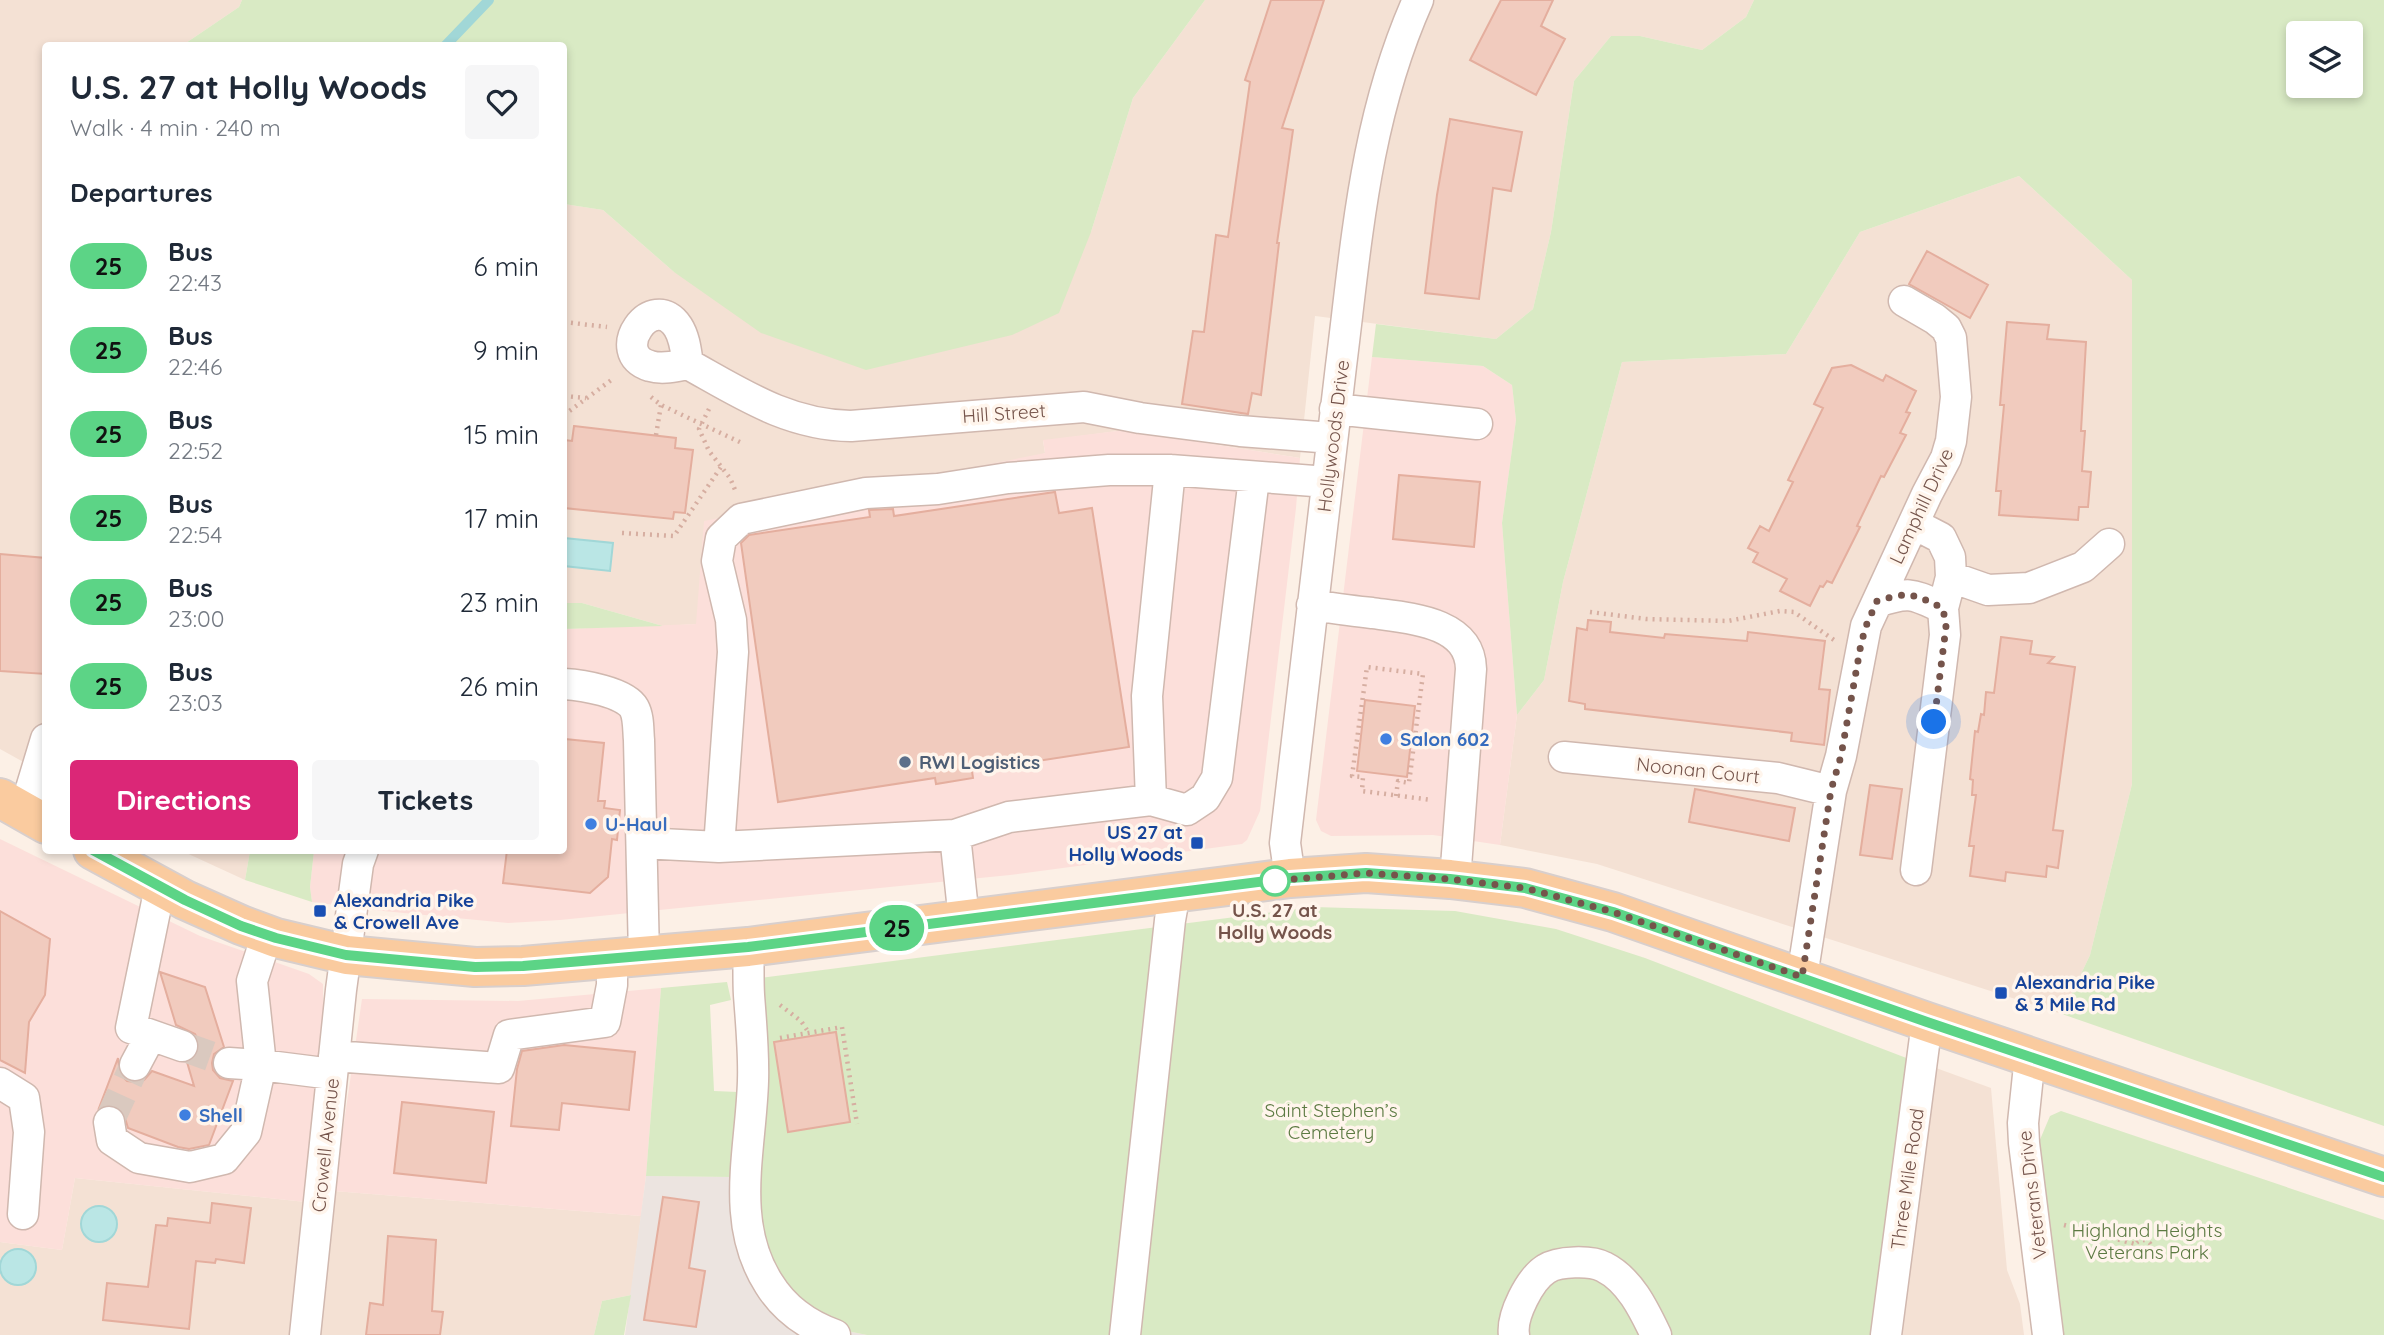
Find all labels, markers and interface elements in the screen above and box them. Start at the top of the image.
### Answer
map controls [2286,21,2363,98]
button: layers [2286,21,2363,98]
button: heart [465,65,539,139]
text: U.S. 27 at Holly Woods [70,66,427,107]
text: Walk · 4 min · 240 m [70,113,281,142]
text: Departures [70,176,213,209]
text: Bus [168,235,213,268]
text: 6 min [474,250,539,283]
text: 25 [95,251,122,281]
text: 22:43 [168,268,222,297]
text: Bus [168,319,213,352]
text: 9 min [473,334,539,367]
text: 25 [95,335,122,365]
text: 22:46 [168,352,222,381]
street label: Hollywoods Drive [1312,359,1354,513]
street label: Hill Street [961,398,1047,428]
text: Bus [168,403,213,436]
text: 15 min [464,418,539,451]
text: 25 [95,419,122,449]
text: 22:52 [168,436,223,465]
street label: Lamphill Drive [1884,444,1958,568]
text: Bus [168,487,213,520]
text: 17 min [465,502,539,535]
text: 25 [95,503,122,533]
text: 22:54 [168,520,222,549]
text: Bus [168,571,213,604]
text: 23 min [460,586,539,619]
text: 25 [95,587,122,617]
text: 23:00 [168,604,224,633]
text: Bus [168,655,213,688]
text: 26 min [459,670,539,703]
text: 25 [95,671,122,701]
text: 23:03 [168,688,223,717]
your location [1916,704,1951,739]
place label: Salon 602 [1400,727,1490,751]
marker: Salon 602 [1378,731,1394,747]
place label: RWI Logistics [919,750,1040,774]
street label: Noonan Court [1635,752,1761,788]
marker: RWI Logistics [897,754,913,770]
button: Directions [70,760,298,840]
button: Tickets [312,760,539,840]
place label: U-Haul [605,812,668,836]
marker: U-Haul [583,816,599,832]
place label: US 27 at Holly Woods [1069,820,1183,866]
marker: US 27 at Holly Woods [1189,835,1205,851]
marker: U.S. 27 at Holly Woods [1260,866,1290,896]
place label: Alexandria Pike & Crowell Ave [334,888,474,934]
place label: U.S. 27 at Holly Woods [1218,898,1332,944]
marker: Alexandria Pike & Crowell Ave [312,903,328,919]
line badge: 25 [866,905,928,951]
text: 25 [883,913,911,943]
place label: Alexandria Pike & 3 Mile Rd [2015,970,2155,1016]
marker: Alexandria Pike & 3 Mile Rd [1993,985,2009,1001]
street label: Crowell Avenue [306,1077,344,1213]
park label: Saint Stephen’s Cemetery [1264,1098,1398,1144]
place label: Shell [199,1103,243,1127]
marker: Shell [177,1107,193,1123]
street label: Three Mile Road [1885,1107,1929,1251]
street label: Veterans Drive [2012,1129,2052,1261]
park label: Highland Heights Veterans Park [2072,1218,2222,1264]

